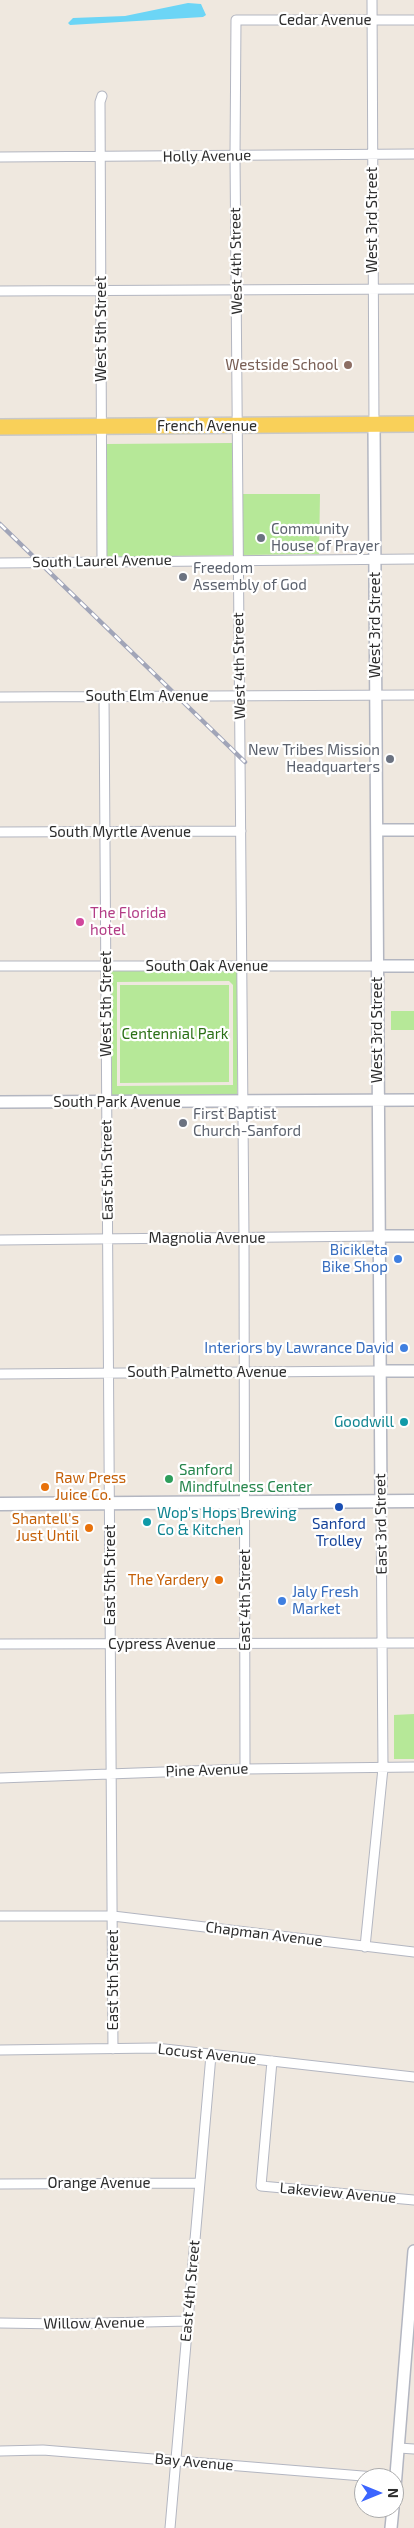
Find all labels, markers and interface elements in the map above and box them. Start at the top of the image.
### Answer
street label: Cedar Avenue [278,11,372,29]
street label: Holly Avenue [163,146,251,166]
street label: West 3rd Street [363,167,381,273]
street label: West 4th Street [226,207,246,315]
street label: West 5th Street [92,276,110,382]
place label: Westside School [225,356,338,374]
marker: Westside School [342,359,354,371]
street label: French Avenue [157,417,257,435]
place label: Community House of Prayer [271,520,380,555]
marker: Community House of Prayer [255,532,267,544]
street label: South Laurel Avenue [32,551,172,571]
place label: Freedom Assembly of God [193,559,307,594]
marker: Freedom Assembly of God [177,571,189,583]
street label: West 3rd Street [366,572,384,678]
street label: West 4th Street [229,612,249,720]
street label: South Elm Avenue [86,687,208,705]
place label: New Tribes Mission Headquarters [248,741,380,776]
marker: New Tribes Mission Headquarters [384,753,396,765]
street label: South Myrtle Avenue [49,823,191,841]
place label: The Florida hotel [90,904,166,939]
marker: The Florida hotel [74,916,86,928]
street label: West 5th Street [97,951,115,1057]
street label: South Oak Avenue [146,957,268,975]
street label: West 3rd Street [368,977,386,1083]
park label: Centennial Park [122,1025,228,1043]
street label: South Park Avenue [53,1093,181,1111]
place label: First Baptist Church-Sanford [193,1105,301,1140]
marker: First Baptist Church-Sanford [177,1117,189,1129]
street label: East 5th Street [97,1119,117,1221]
street label: Magnolia Avenue [148,1229,266,1247]
place label: Bicikleta Bike Shop [322,1241,388,1276]
marker: Bicikleta Bike Shop [392,1253,404,1265]
place label: Interiors by Lawrance David [204,1339,394,1357]
marker: Interiors by Lawrance David [398,1342,410,1354]
street label: South Palmetto Avenue [127,1363,287,1381]
place label: Goodwill [334,1413,394,1431]
marker: Goodwill [398,1416,410,1428]
place label: Sanford Mindfulness Center [179,1461,312,1496]
place label: Raw Press Juice Co. [55,1469,126,1504]
marker: Sanford Mindfulness Center [163,1473,175,1485]
street label: East 3rd Street [371,1473,391,1575]
marker: Raw Press Juice Co. [39,1481,51,1493]
marker: Sanford Trolley [333,1501,345,1513]
place label: Wop's Hops Brewing Co & Kitchen [157,1504,297,1539]
place label: Shantell's Just Until [12,1510,79,1545]
place label: Sanford Trolley [312,1515,366,1550]
marker: Wop's Hops Brewing Co & Kitchen [141,1516,153,1528]
marker: Shantell's Just Until [83,1522,95,1534]
street label: East 5th Street [101,1525,119,1625]
street label: East 4th Street [236,1549,254,1651]
place label: The Yardery [128,1571,209,1589]
marker: The Yardery [213,1574,225,1586]
place label: Jaly Fresh Market [292,1583,359,1618]
marker: Jaly Fresh Market [276,1595,288,1607]
street label: Cypress Avenue [108,1635,216,1653]
street label: Pine Avenue [165,1760,249,1780]
street label: Chapman Avenue [204,1918,324,1950]
street label: East 5th Street [104,1930,122,2030]
street label: Locust Avenue [157,2040,257,2068]
street label: Orange Avenue [48,2174,150,2192]
street label: Lakeview Avenue [279,2179,397,2207]
street label: East 4th Street [177,2239,203,2343]
street label: Willow Avenue [43,2313,145,2333]
street label: Bay Avenue [154,2450,234,2474]
north arrow [354,2468,404,2518]
text: N [385,2488,402,2498]

